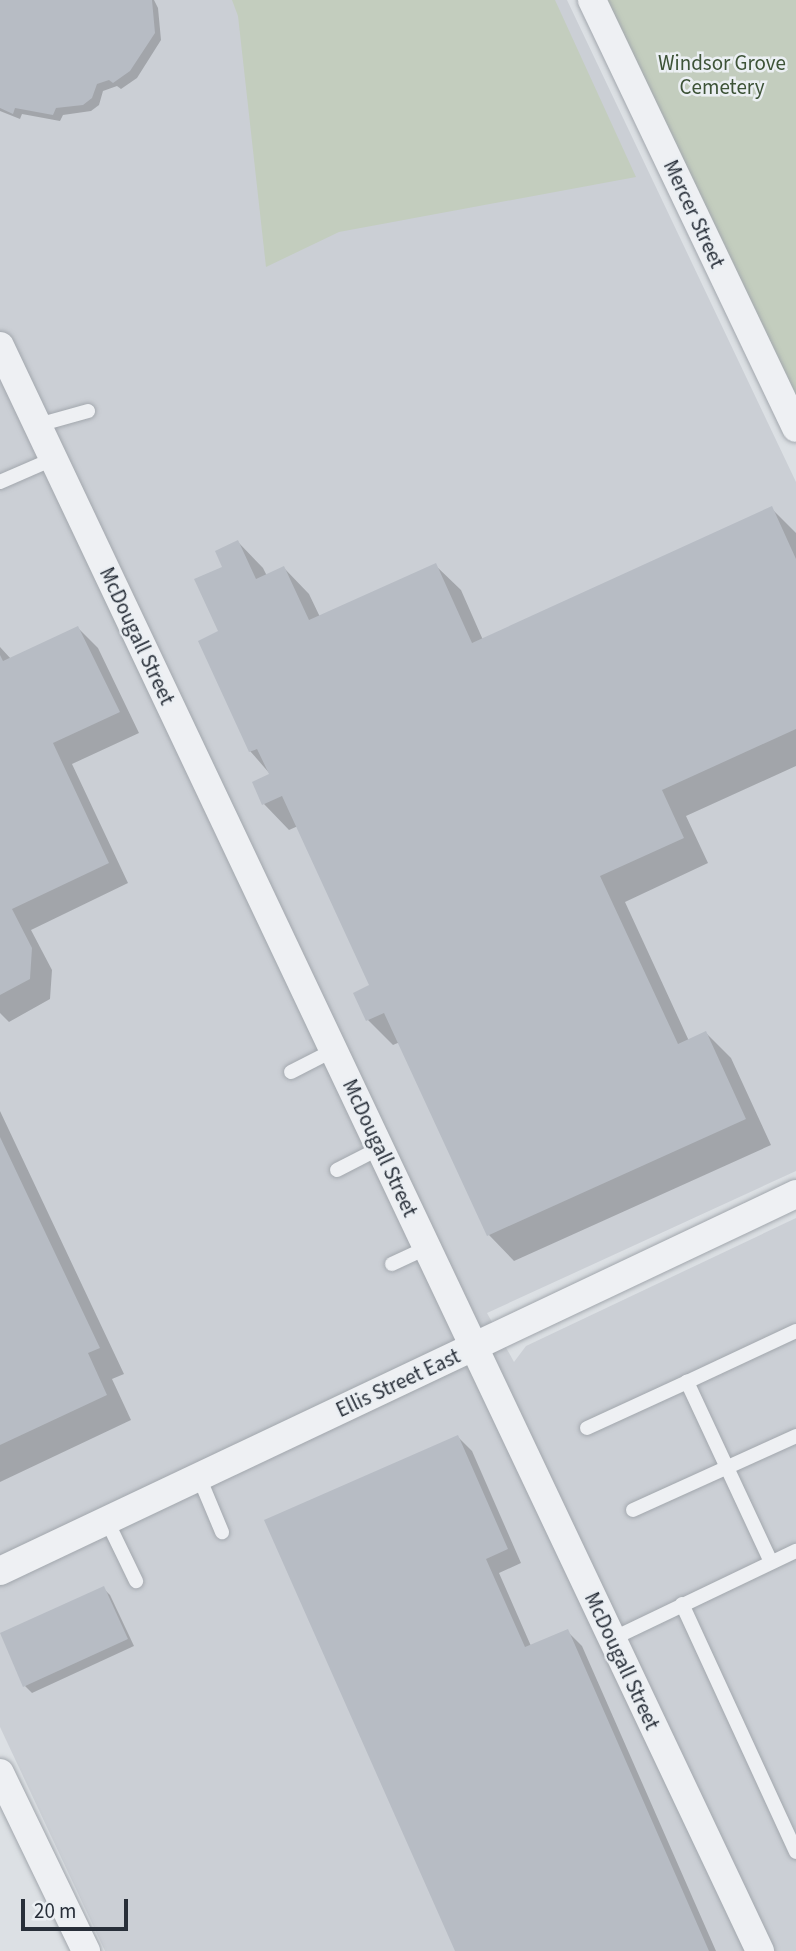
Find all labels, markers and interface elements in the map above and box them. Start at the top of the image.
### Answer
park label: Windsor Grove Cemetery [658,50,786,100]
street label: Mercer Street [658,156,730,272]
street label: McDougall Street [94,563,180,709]
street label: McDougall Street [337,1075,423,1221]
street label: Ellis Street East [332,1343,464,1423]
street label: McDougall Street [579,1588,665,1734]
scale bar [24,1884,131,1928]
text: 20 m [34,1896,76,1926]

